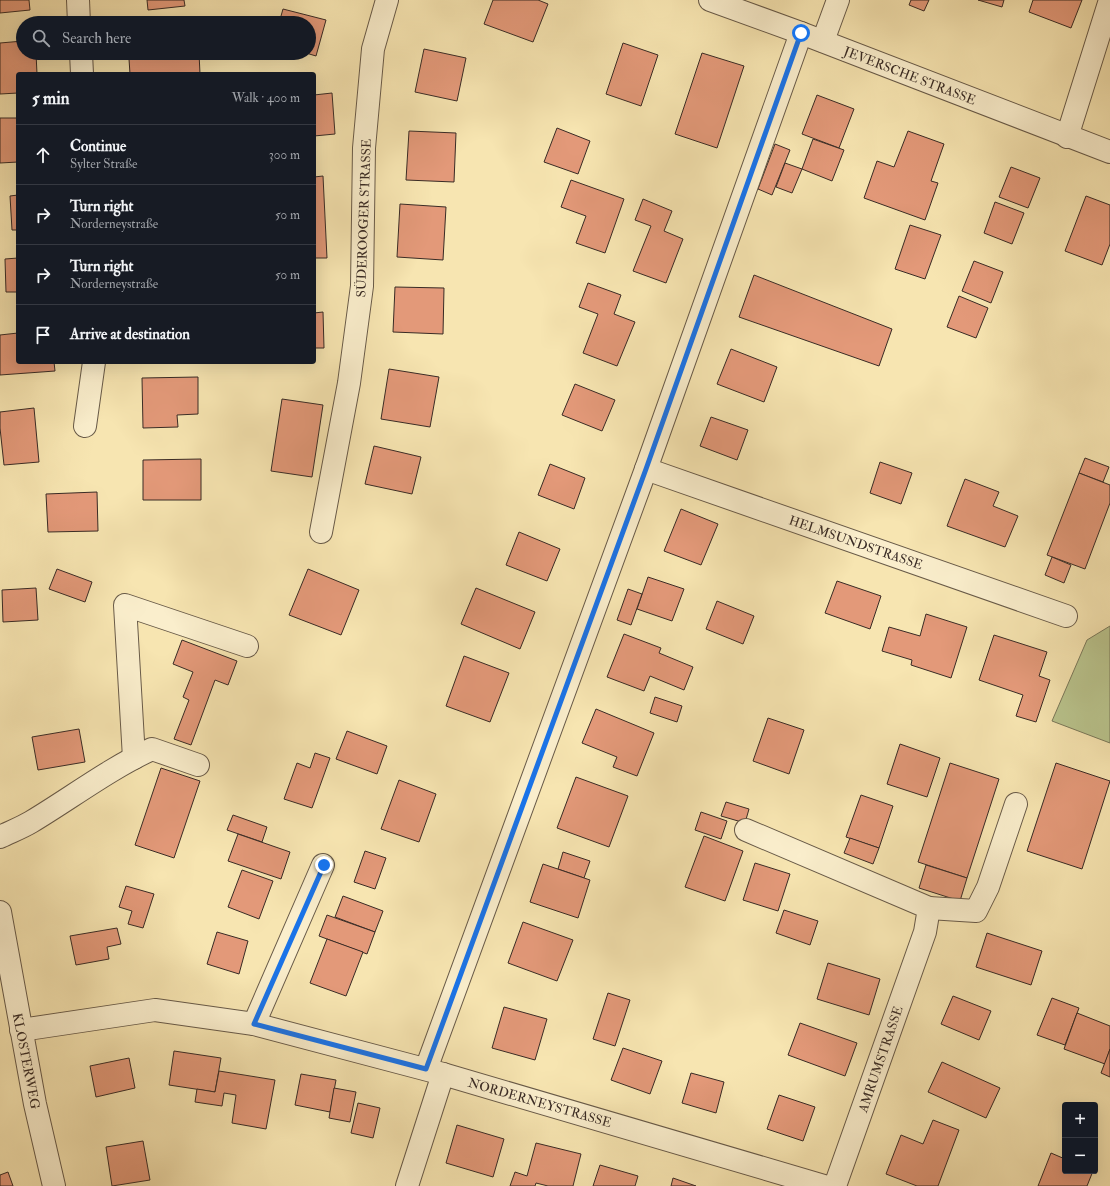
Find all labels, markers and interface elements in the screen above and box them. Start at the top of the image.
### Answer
search box [16,16,316,60]
route start [792,24,810,42]
icon: search [30,27,52,49]
text: Search here [62,29,131,48]
street label: JEVERSCHE STRASSE [840,43,978,109]
text: 5 min [32,88,70,109]
text: Walk · 400 m [232,90,300,106]
text: Continue [70,137,126,156]
street label: SÜDEROOGER STRASSE [353,138,375,298]
icon: ahead [32,144,54,166]
text: 300 m [269,147,300,163]
text: Sylter Straße [70,156,137,172]
text: Turn right [70,197,133,216]
icon: right [32,204,54,226]
text: 50 m [275,207,300,223]
text: Norderneystraße [70,216,158,232]
text: Turn right [70,257,133,276]
icon: right [32,264,54,286]
text: 50 m [275,267,300,283]
text: Norderneystraße [70,276,158,292]
icon: arrive [32,324,54,346]
text: Arrive at destination [70,325,190,344]
street label: HELMSUNDSTRASSE [787,512,925,573]
route end [315,856,333,874]
street label: AMRUMSTRASSE [855,1004,907,1116]
street label: KLOSTERWEG [9,1012,43,1111]
street label: NORDERNEYSTRASSE [466,1075,613,1131]
map controls [1062,1102,1098,1174]
button: + [1062,1102,1098,1138]
button: − [1062,1138,1098,1174]

